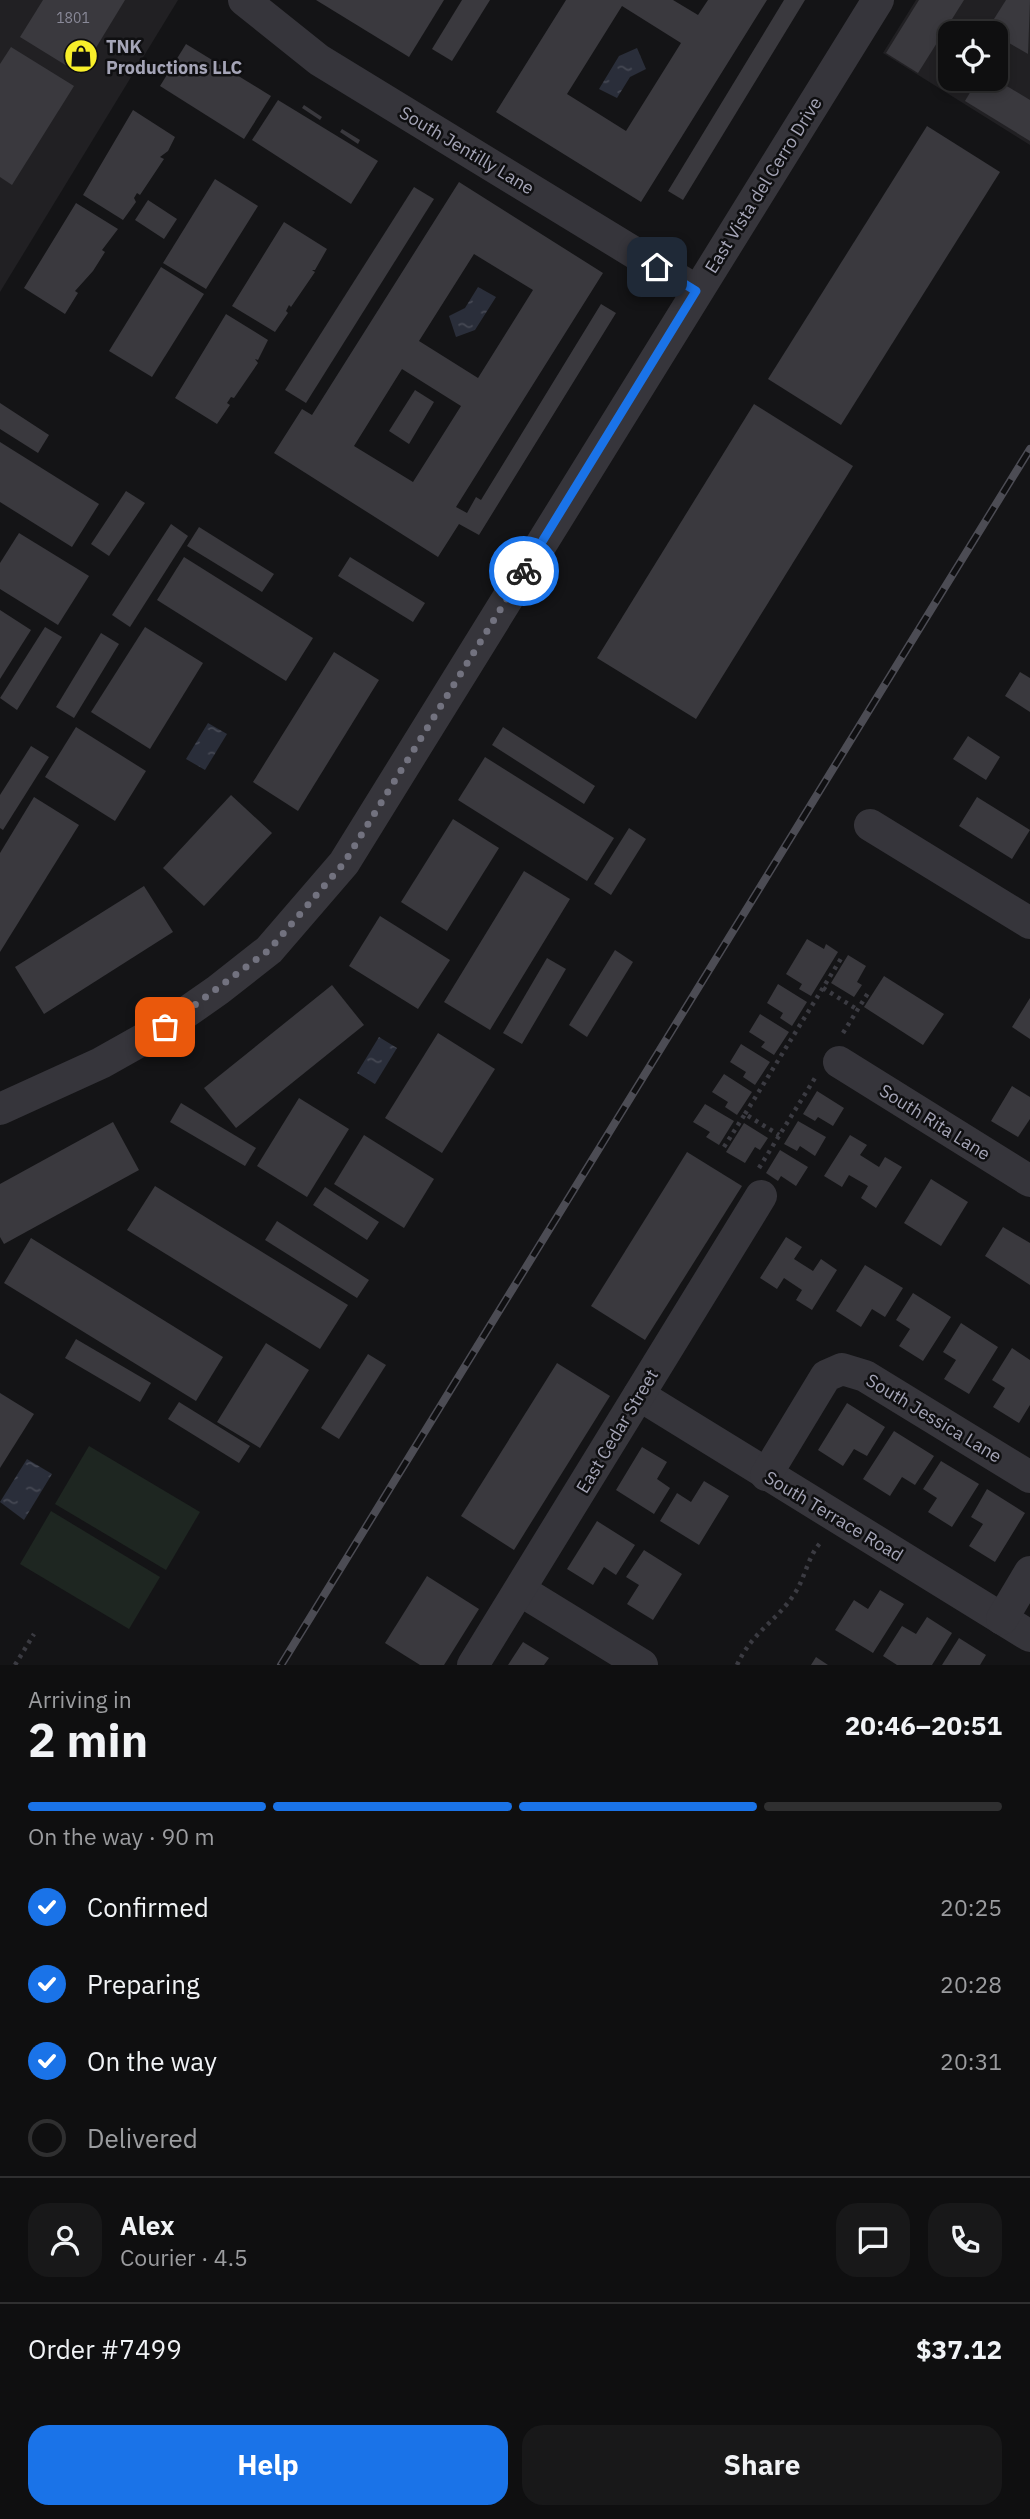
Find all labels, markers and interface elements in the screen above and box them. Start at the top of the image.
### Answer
house number: 1801 [56,9,90,27]
map controls [938,21,1008,91]
button: locate [938,21,1008,91]
place label: TNK Productions LLC [106,35,243,79]
shop icon: TNK Productions LLC [62,37,100,75]
street label: East Vista del Cerro Drive [699,93,827,277]
street label: South Jentilly Lane [395,101,539,199]
pin [627,237,687,297]
icon: home [638,248,676,286]
courier [489,536,559,606]
icon: bike [505,552,543,590]
pin [135,997,195,1057]
icon: bag [146,1008,184,1046]
street label: South Rita Lane [875,1079,995,1165]
street label: East Cedar Street [571,1365,663,1497]
street label: South Jessica Lane [862,1368,1006,1468]
street label: South Terrace Road [760,1466,908,1566]
text: Arriving in [28,1684,132,1714]
text: 20:46–20:51 [845,1708,1002,1742]
text: 2 min [28,1710,148,1770]
text: On the way · 90 m [28,1821,215,1851]
icon: check [28,1888,66,1926]
text: Confirmed [87,1890,209,1924]
text: 20:25 [940,1892,1002,1922]
icon: check [28,1965,66,2003]
text: Preparing [87,1967,200,2001]
text: 20:28 [940,1969,1002,1999]
icon: check [28,2042,66,2080]
text: On the way [87,2044,217,2078]
text: 20:31 [940,2046,1002,2076]
text: Delivered [87,2121,198,2155]
button: person [28,2203,102,2277]
button: chat [836,2203,910,2277]
button: phone [928,2203,1002,2277]
text: Alex [120,2208,174,2242]
text: Courier · 4.5 [120,2242,248,2272]
text: Order #7499 [28,2332,182,2366]
text: $37.12 [916,2332,1002,2366]
button: Help [28,2425,508,2505]
button: Share [522,2425,1002,2505]

